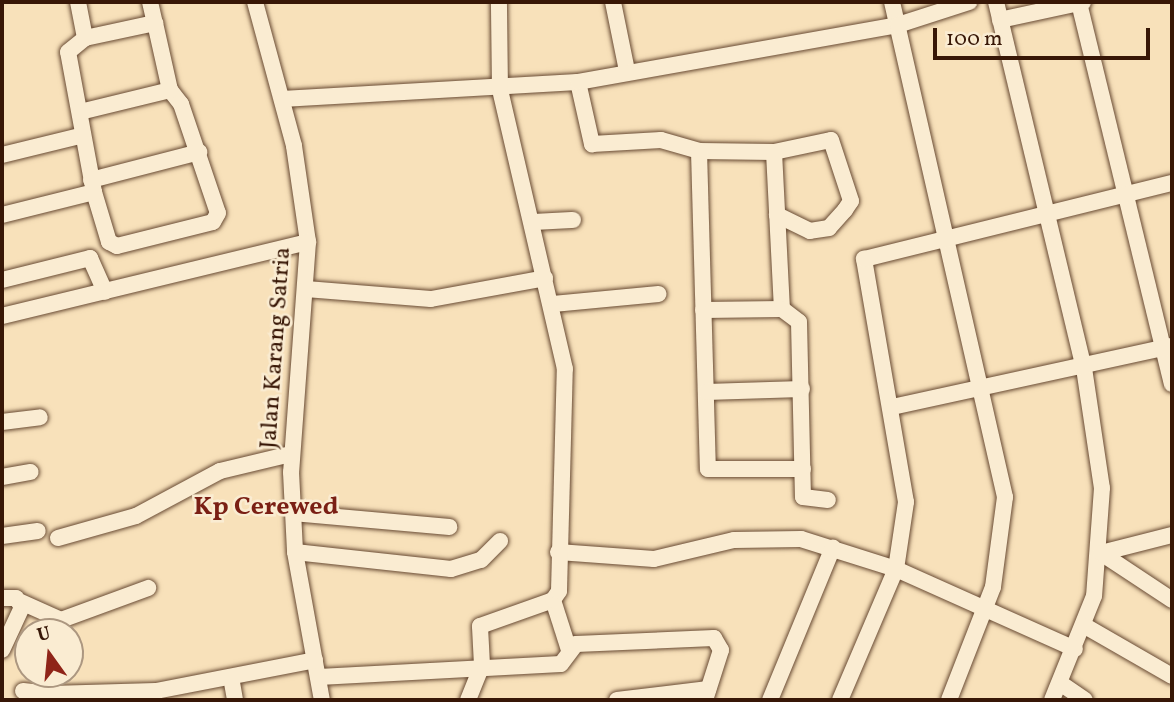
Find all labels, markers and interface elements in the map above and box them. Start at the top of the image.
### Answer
scale bar [936,14,1153,58]
text: 100 m [946,25,1003,54]
street label: Jalan Karang Satria [256,246,298,450]
district label: Kp Cerewed [194,492,338,524]
north arrow [14,618,84,688]
text: U [34,620,54,649]

